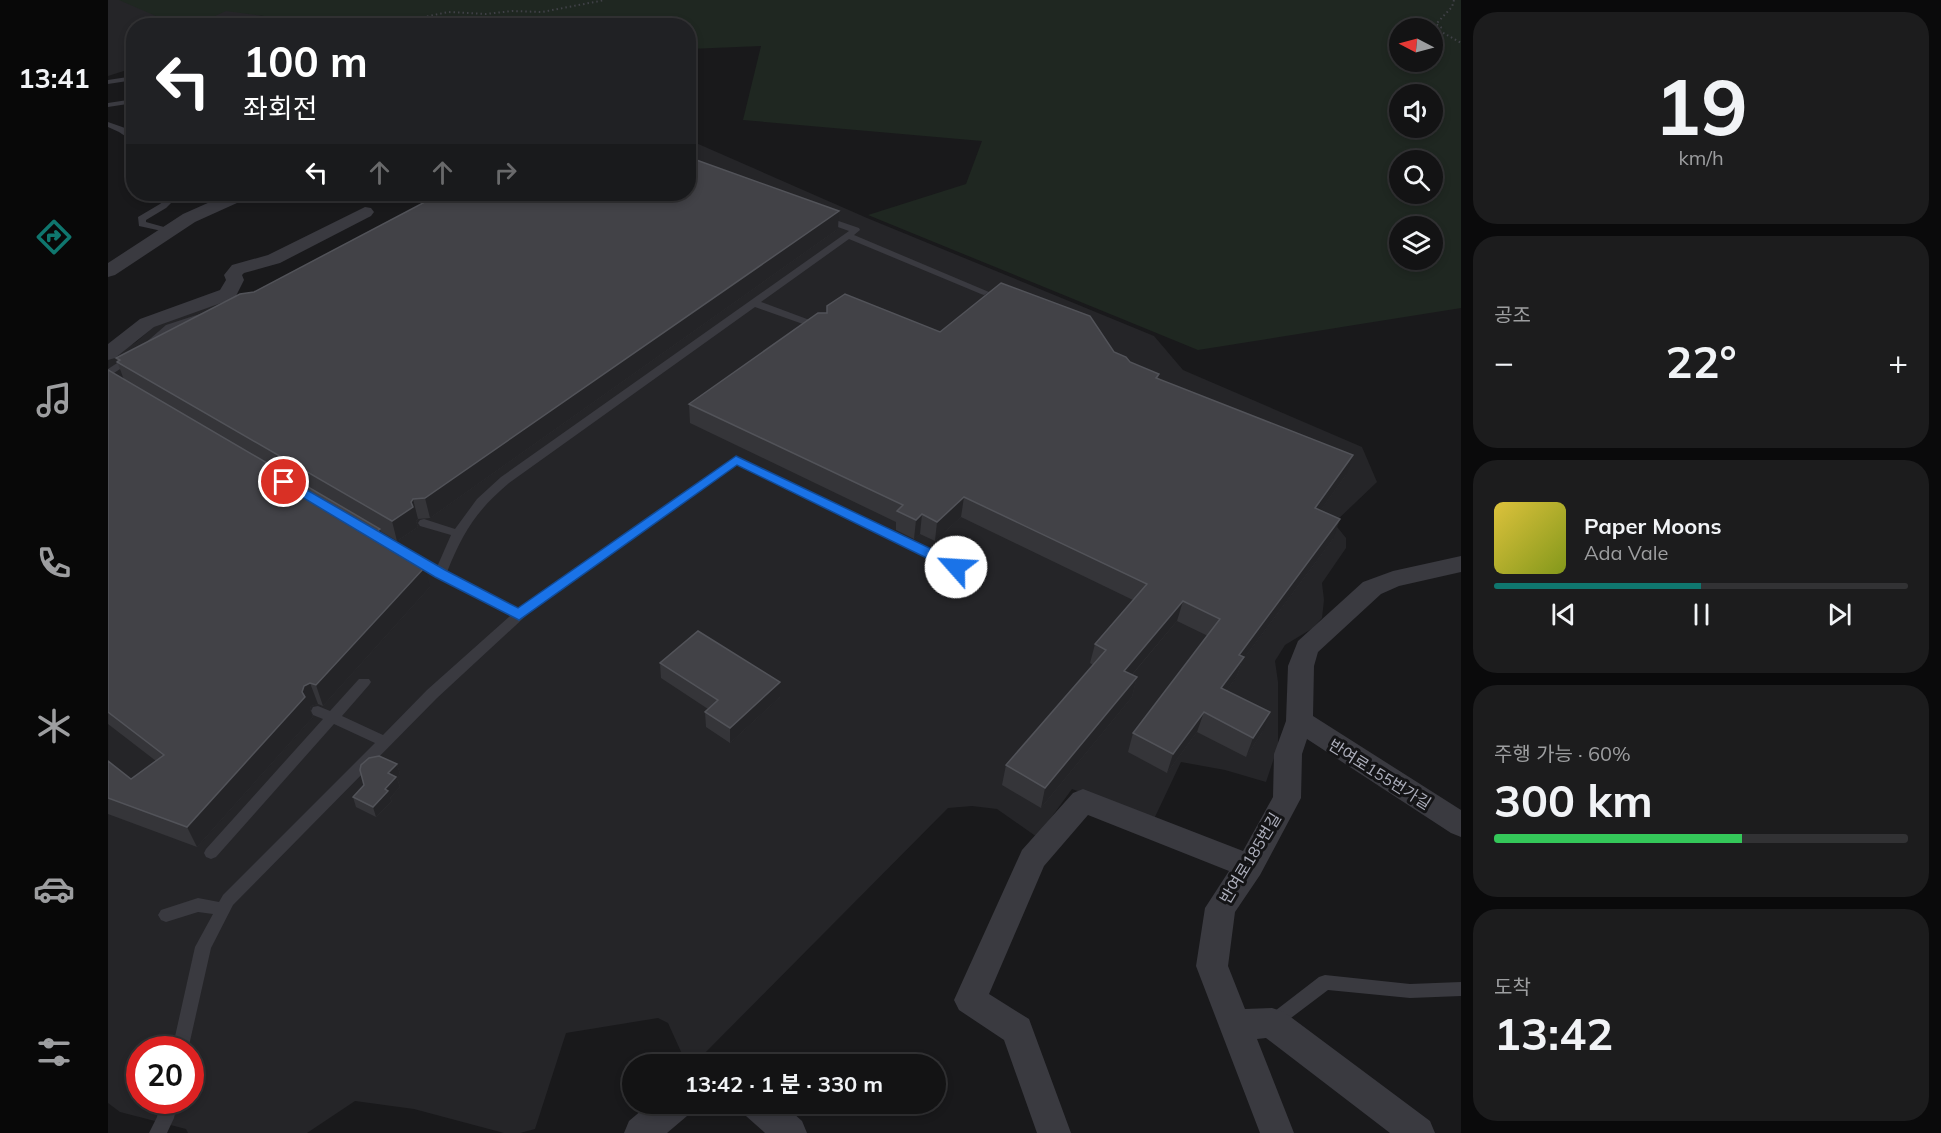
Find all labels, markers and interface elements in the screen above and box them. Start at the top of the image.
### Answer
north arrow [1389,18,1443,72]
map controls [1389,18,1443,270]
text: 100 m [243,35,368,88]
icon: left [144,42,222,120]
text: 19 [1654,57,1748,155]
text: 13:41 [18,61,90,95]
button: sound [1389,84,1443,138]
text: 좌회전 [243,91,318,125]
text: km/h [1678,145,1724,170]
button: search [1389,150,1443,204]
icon: left [300,156,333,189]
icon: ahead [363,156,396,189]
icon: ahead [426,156,459,189]
icon: right [489,156,522,189]
icon: directions [33,216,75,258]
button: layers [1389,216,1443,270]
text: 공조 [1494,302,1531,327]
text: 22° [1665,333,1737,389]
text: − [1494,341,1514,382]
text: + [1888,341,1908,382]
icon: music [33,379,75,421]
pin [258,456,309,507]
icon: arrive [267,465,300,498]
text: Paper Moons [1584,512,1722,540]
position arrow [924,535,988,599]
text: Ada Vale [1584,540,1668,565]
icon: phone [33,542,75,584]
icon: previous [1547,598,1580,631]
icon: pause [1685,598,1718,631]
icon: next [1823,598,1856,631]
icon: climate [33,705,75,747]
street label: 반여로155번가길 [1325,734,1435,814]
text: 주행 가능 · 60% [1494,741,1631,766]
text: 300 km [1494,772,1653,828]
street label: 반여로185번길 [1215,809,1285,907]
icon: car [33,868,75,910]
text: 도착 [1494,974,1531,999]
text: 13:42 [1494,1005,1613,1061]
icon: filters [33,1031,75,1073]
speed limit sign: 20 [126,1036,204,1114]
text: 13:42 · 1 분 · 330 m [685,1070,883,1098]

